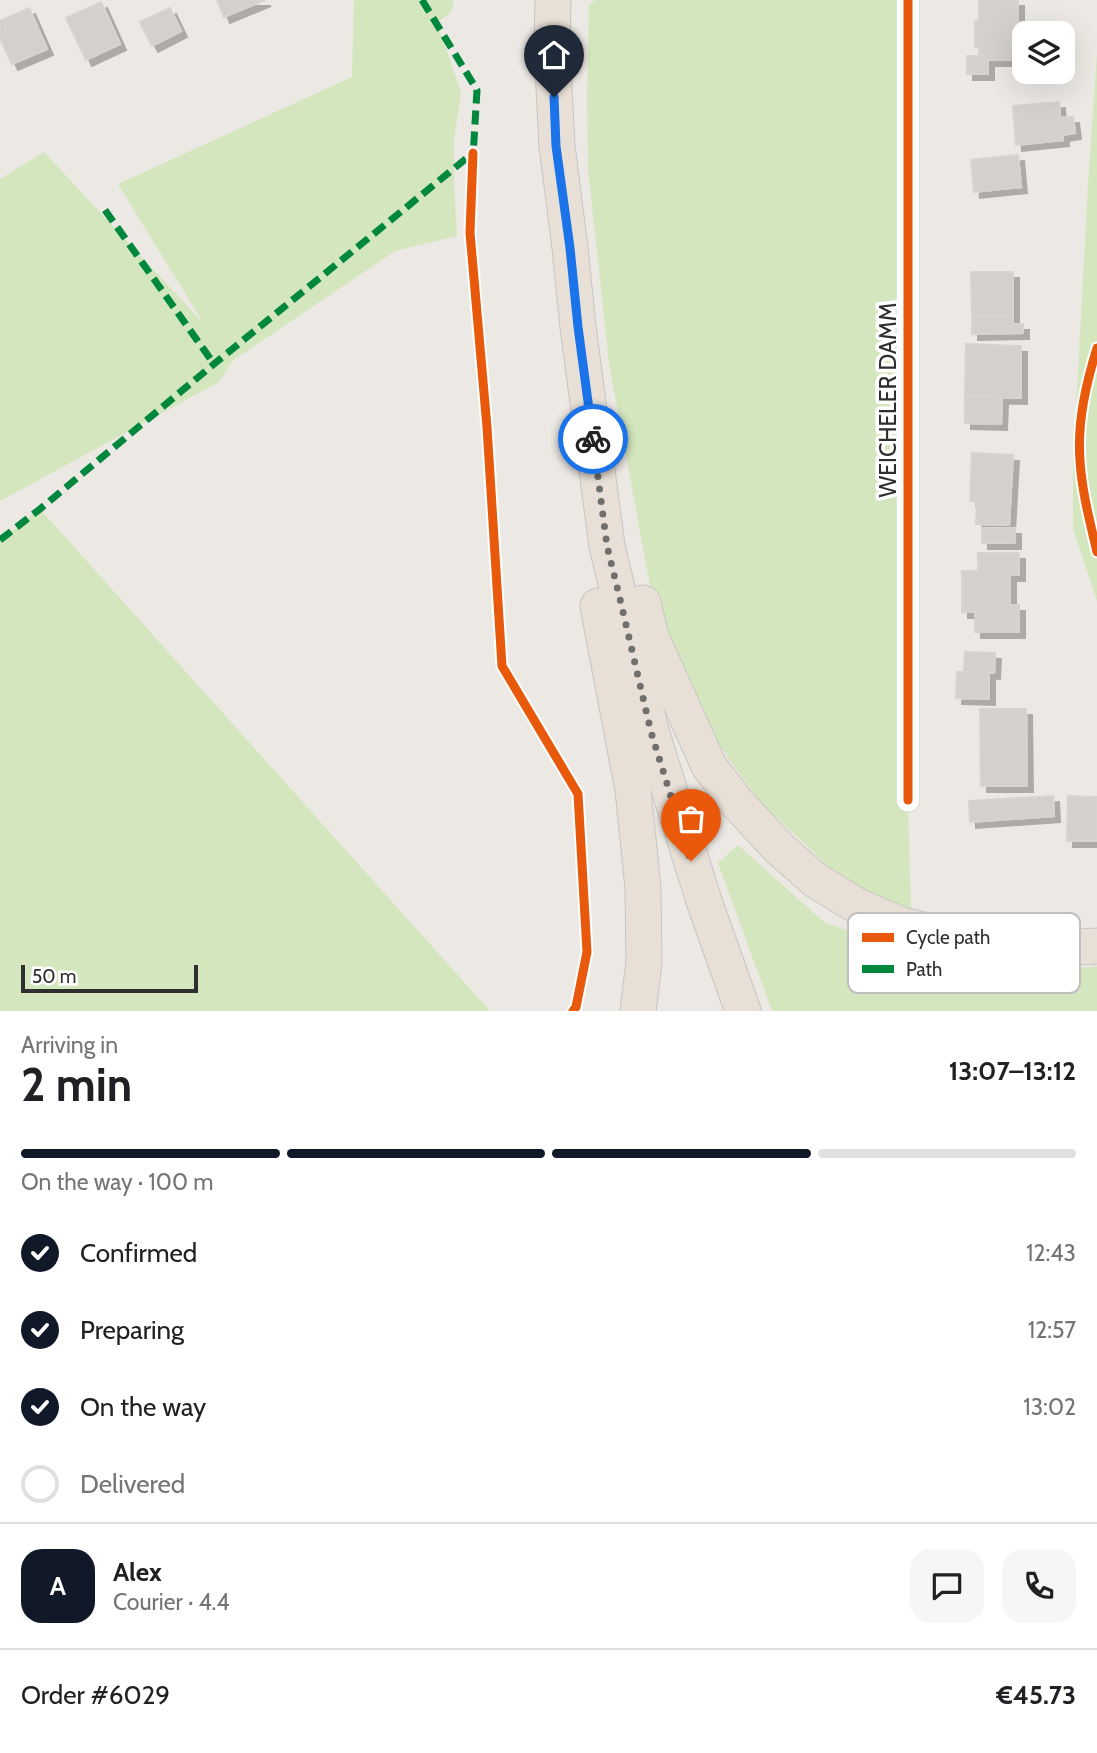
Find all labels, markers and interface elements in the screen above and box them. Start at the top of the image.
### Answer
map controls [1012,21,1075,84]
button: layers [1012,21,1075,84]
pin [524,25,584,97]
icon: home [535,36,573,74]
street label: WEICHELER DAMM [874,303,902,497]
courier [558,404,628,474]
icon: bike [574,420,612,458]
pin [661,789,721,861]
icon: bag [672,800,710,838]
legend [848,913,1080,993]
text: Cycle path [906,926,990,949]
text: Path [906,958,942,981]
scale bar [21,962,198,994]
text: 50 m [32,965,76,988]
text: Arriving in [21,1031,118,1059]
text: 13:07–13:12 [949,1055,1076,1087]
text: 2 min [21,1057,132,1113]
text: On the way · 100 m [21,1168,213,1196]
icon: check [21,1234,59,1272]
text: Confirmed [80,1237,197,1269]
text: 12:43 [1026,1239,1076,1267]
icon: check [21,1311,59,1349]
text: Preparing [80,1314,184,1346]
text: 12:57 [1028,1316,1076,1344]
icon: check [21,1388,59,1426]
text: On the way [80,1391,206,1423]
text: 13:02 [1023,1393,1076,1421]
text: Delivered [80,1468,185,1500]
button: chat [910,1549,984,1623]
button: phone [1002,1549,1076,1623]
text: Alex [113,1556,162,1588]
text: A [50,1570,66,1602]
text: Courier · 4.4 [113,1588,230,1616]
text: Order #6029 [21,1679,170,1711]
text: €45.73 [996,1679,1076,1711]

